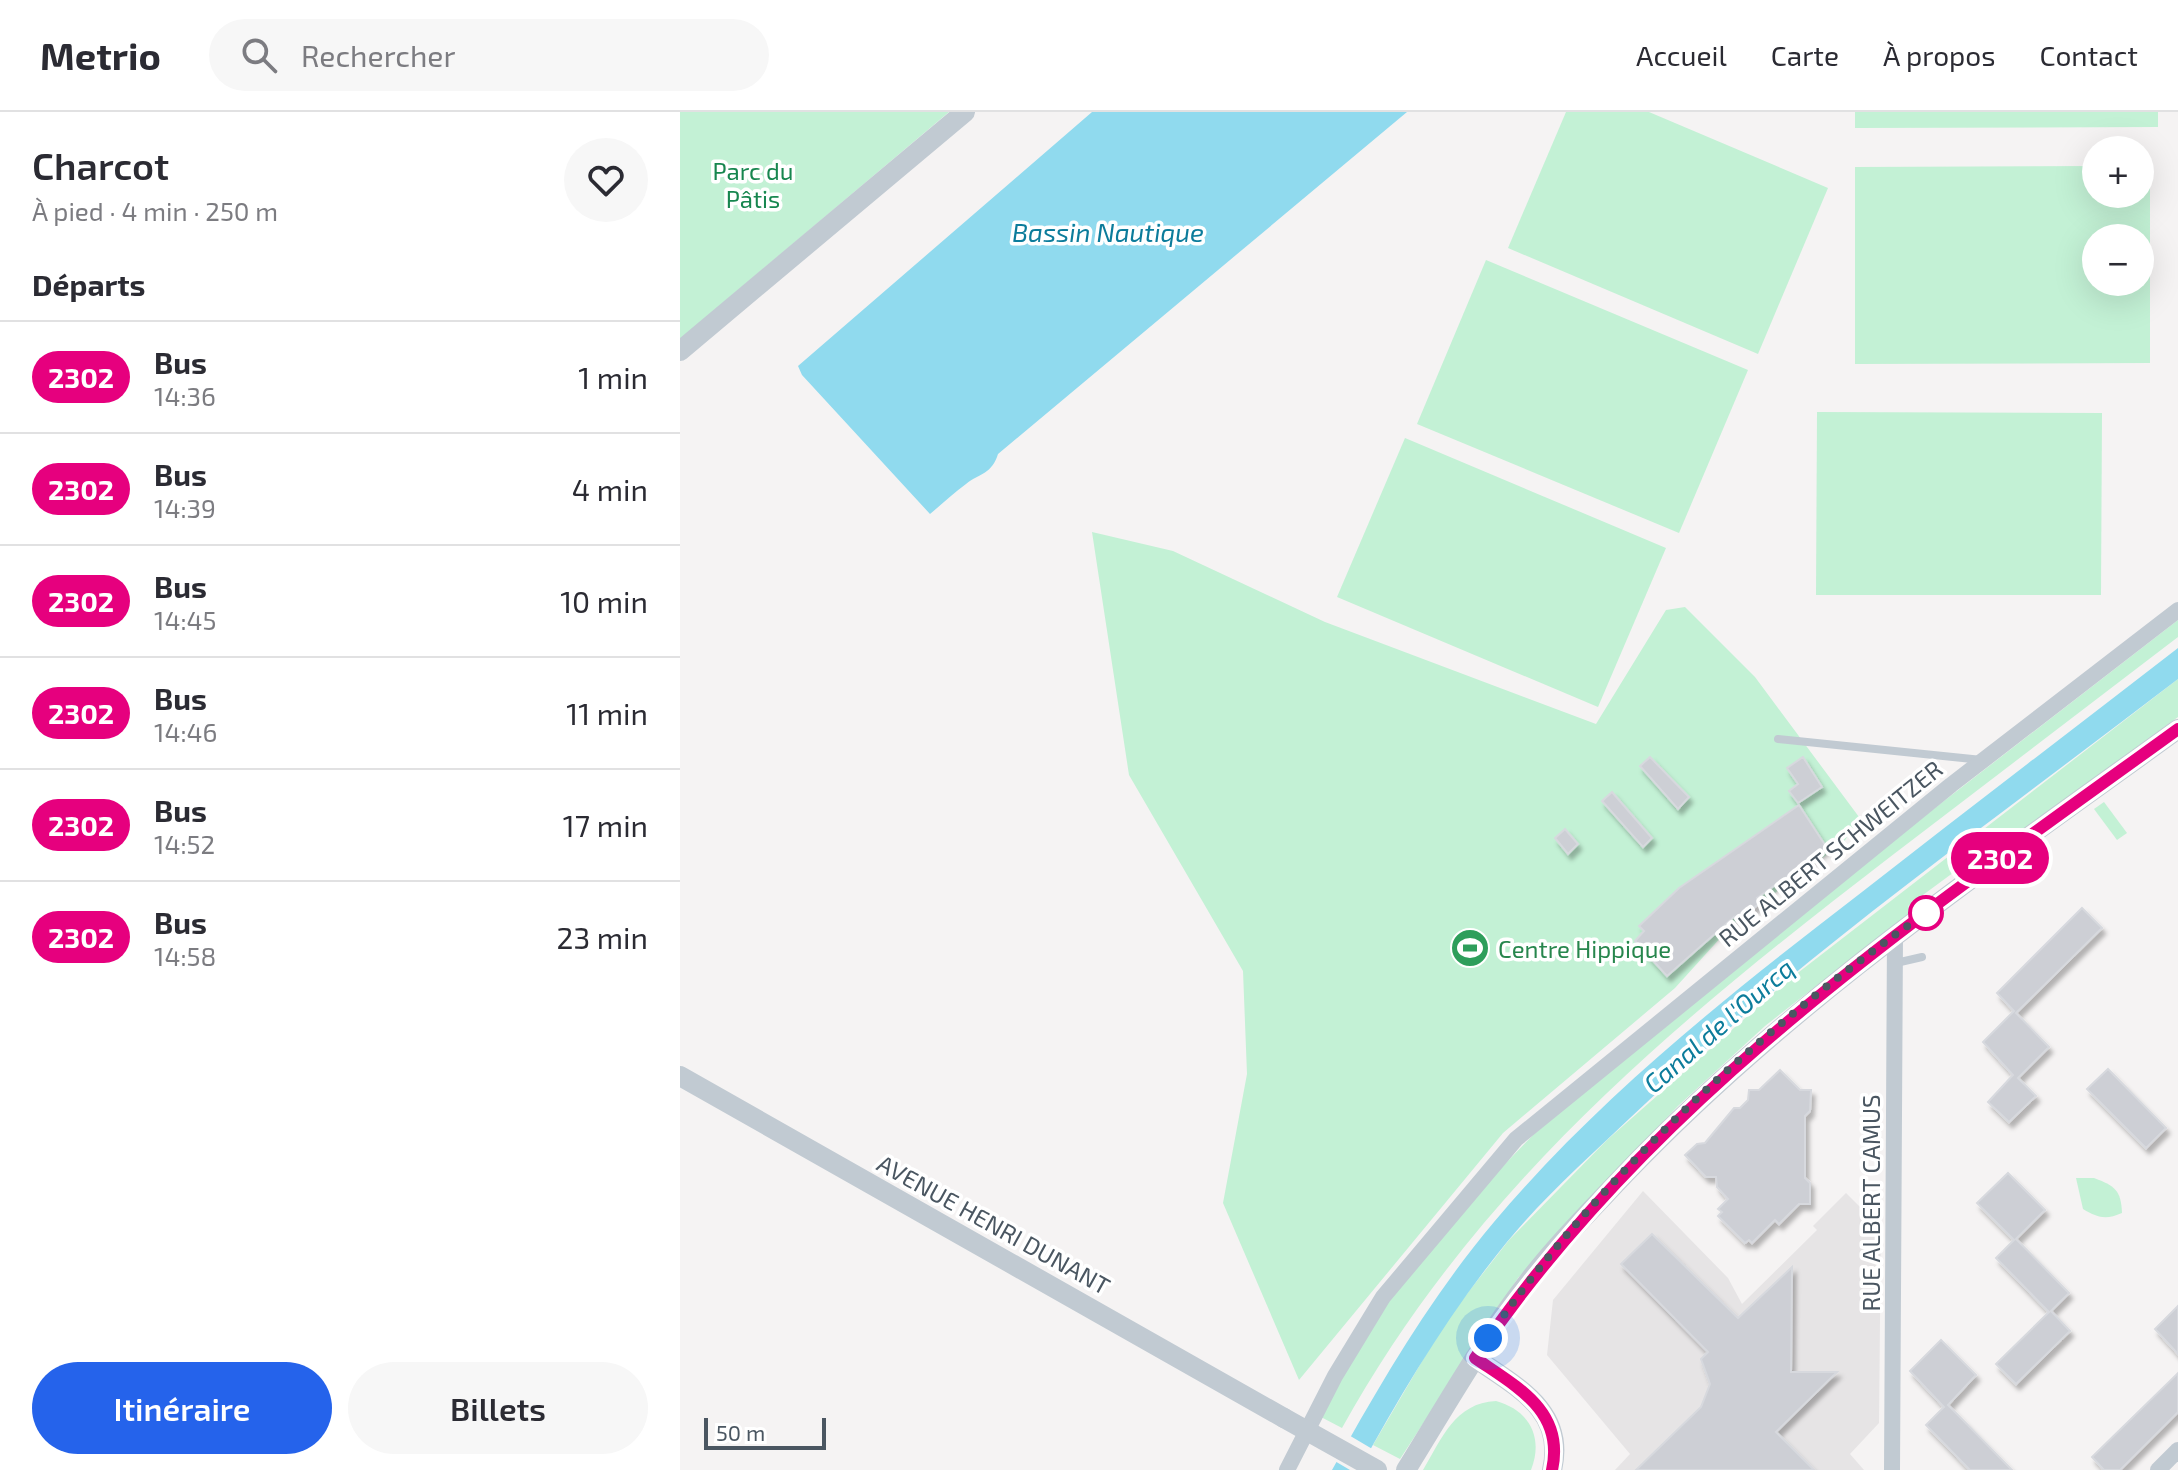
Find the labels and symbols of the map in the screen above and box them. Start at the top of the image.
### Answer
park label: Parc du Pâtis [712,156,794,213]
water label: Bassin Nautique [1012,216,1204,247]
street label: RUE ALBERT SCHWEITZER [1712,754,1948,952]
line badge: 2302 [1944,832,2056,884]
unlabelled marker [1909,896,1943,930]
sports icon: Centre Hippique [1449,927,1491,969]
place label: Centre Hippique [1498,934,1671,963]
water label: Canal de l'Ourcq [1637,951,1799,1099]
street label: RUE ALBERT CAMUS [1856,1094,1885,1312]
street label: AVENUE HENRI DUNANT [873,1148,1115,1300]
your location [1468,1318,1508,1358]
scale bar [704,1414,826,1450]

